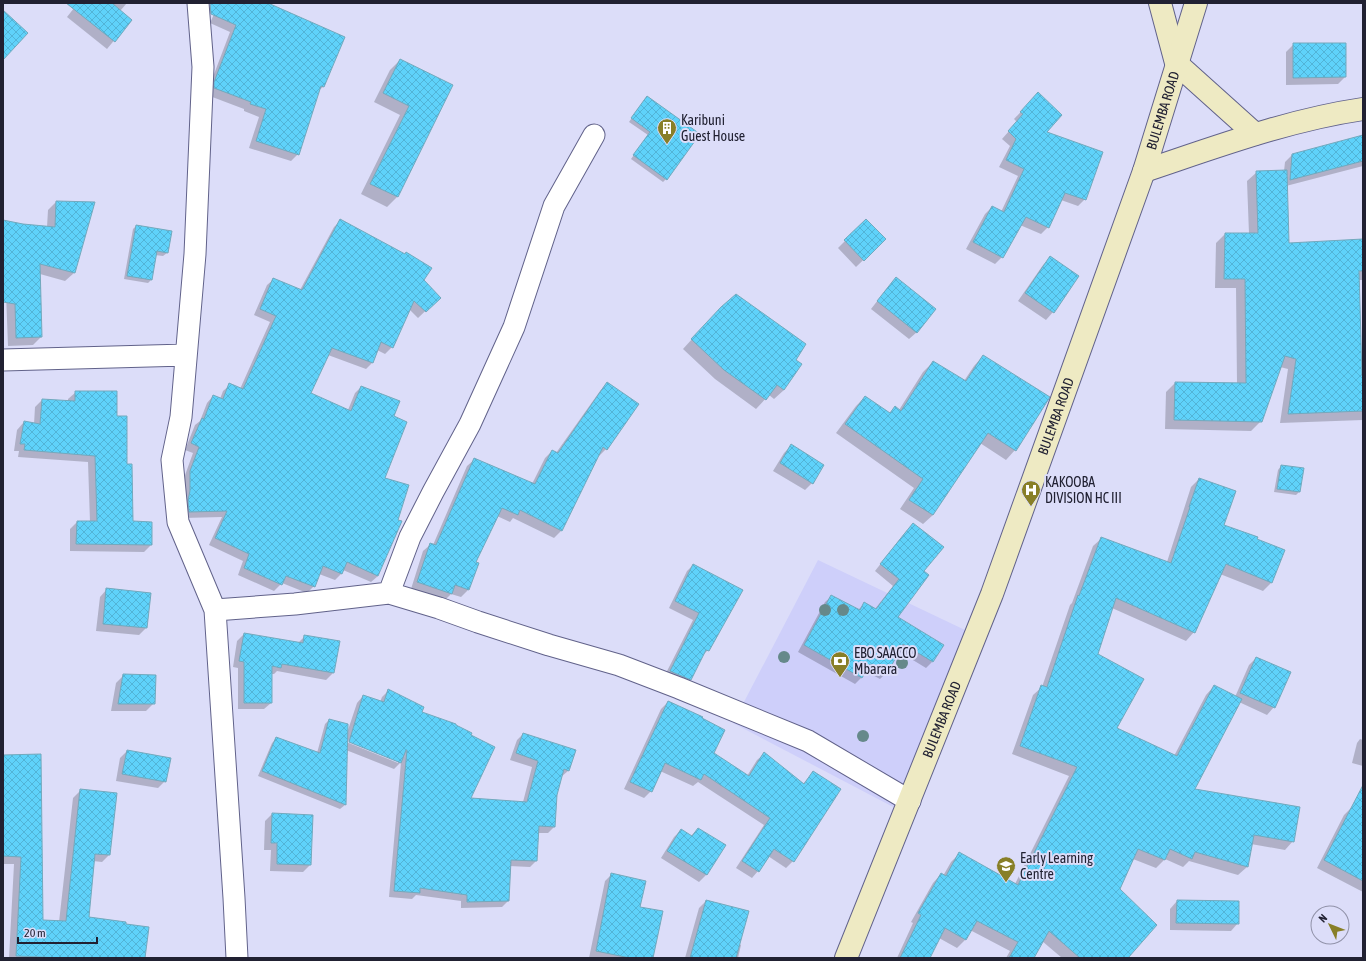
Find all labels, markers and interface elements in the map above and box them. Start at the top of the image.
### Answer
street label: BULEMBA ROAD [1143,69,1182,152]
place label: Karibuni Guest House [681,112,745,144]
building icon: Karibuni Guest House [656,117,678,145]
street label: BULEMBA ROAD [1035,375,1077,457]
place label: KAKOOBA DIVISION HC III [1045,474,1122,506]
hospital icon: KAKOOBA DIVISION HC III [1020,479,1042,507]
place label: EBO SAACCO Mbarara [854,645,917,677]
bank icon: EBO SAACCO Mbarara [829,650,851,678]
street label: BULEMBA ROAD [919,679,964,760]
place label: Early Learning Centre [1020,850,1093,882]
school or university icon: Early Learning Centre [995,855,1017,883]
north arrow [1310,905,1350,945]
text: N [1316,912,1329,925]
scale bar [18,919,97,945]
text: 20 m [24,926,46,940]

